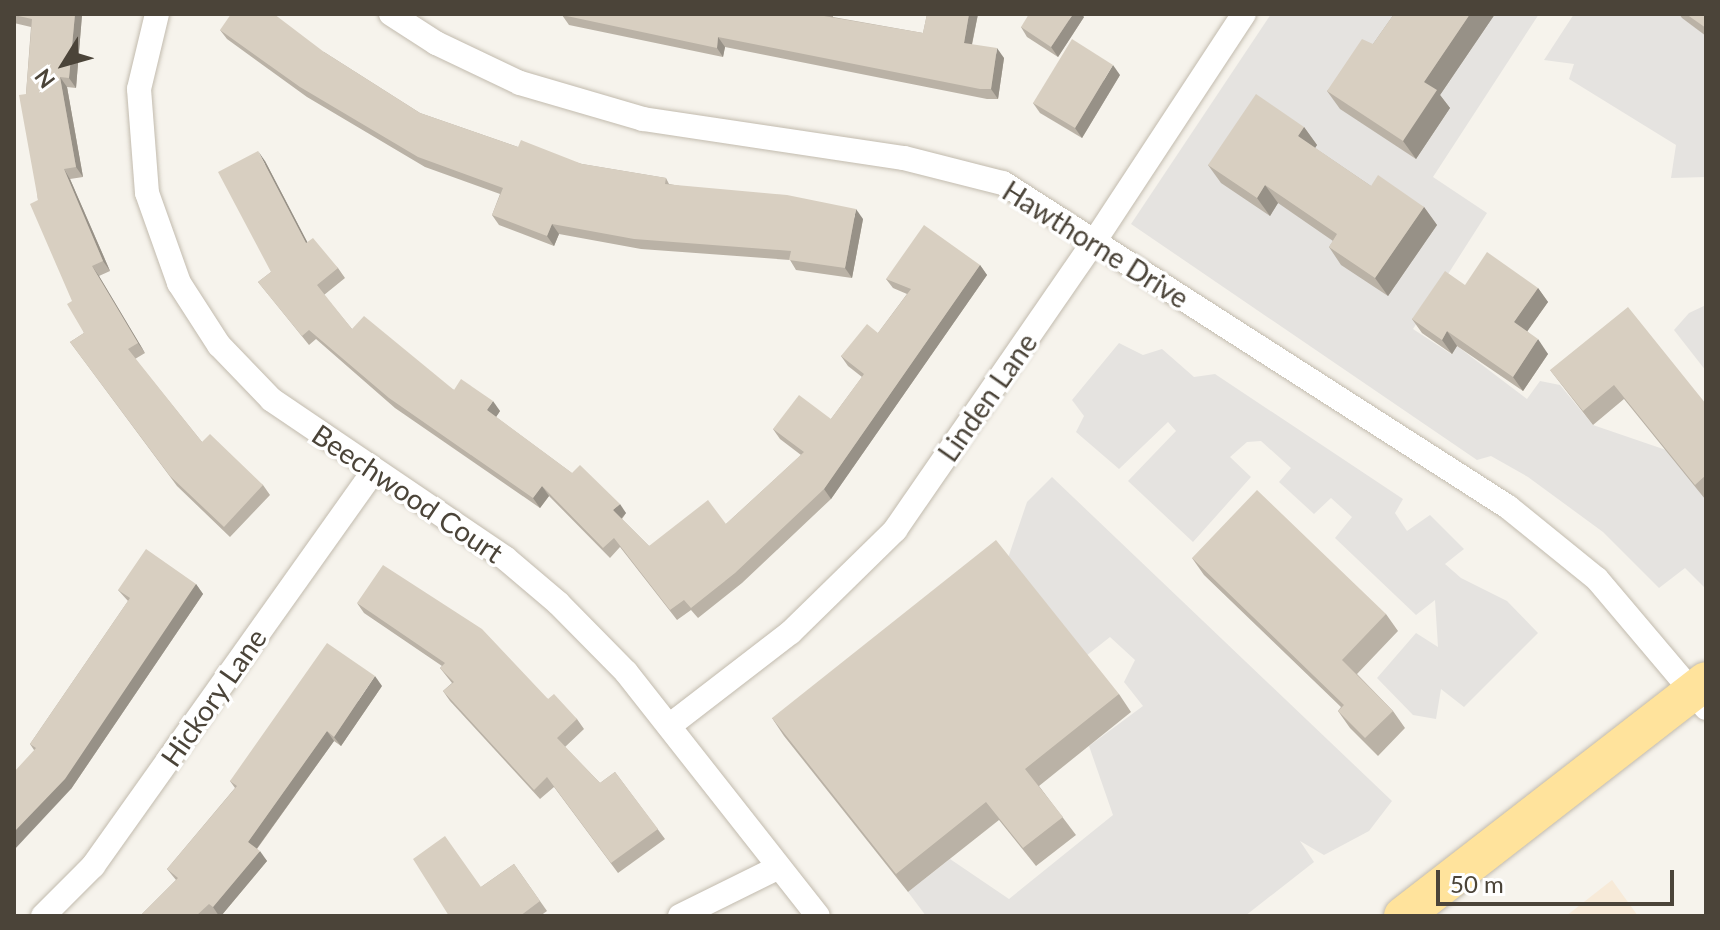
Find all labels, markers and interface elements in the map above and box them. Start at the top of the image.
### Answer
north arrow [24,24,104,104]
text: N [29,64,60,94]
street label: Hawthorne Drive [997,173,1195,315]
street label: Linden Lane [931,326,1043,468]
street label: Beechwood Court [306,417,510,569]
street label: Hickory Lane [153,621,273,773]
scale bar [1440,854,1678,904]
text: 50 m [1450,869,1504,898]

